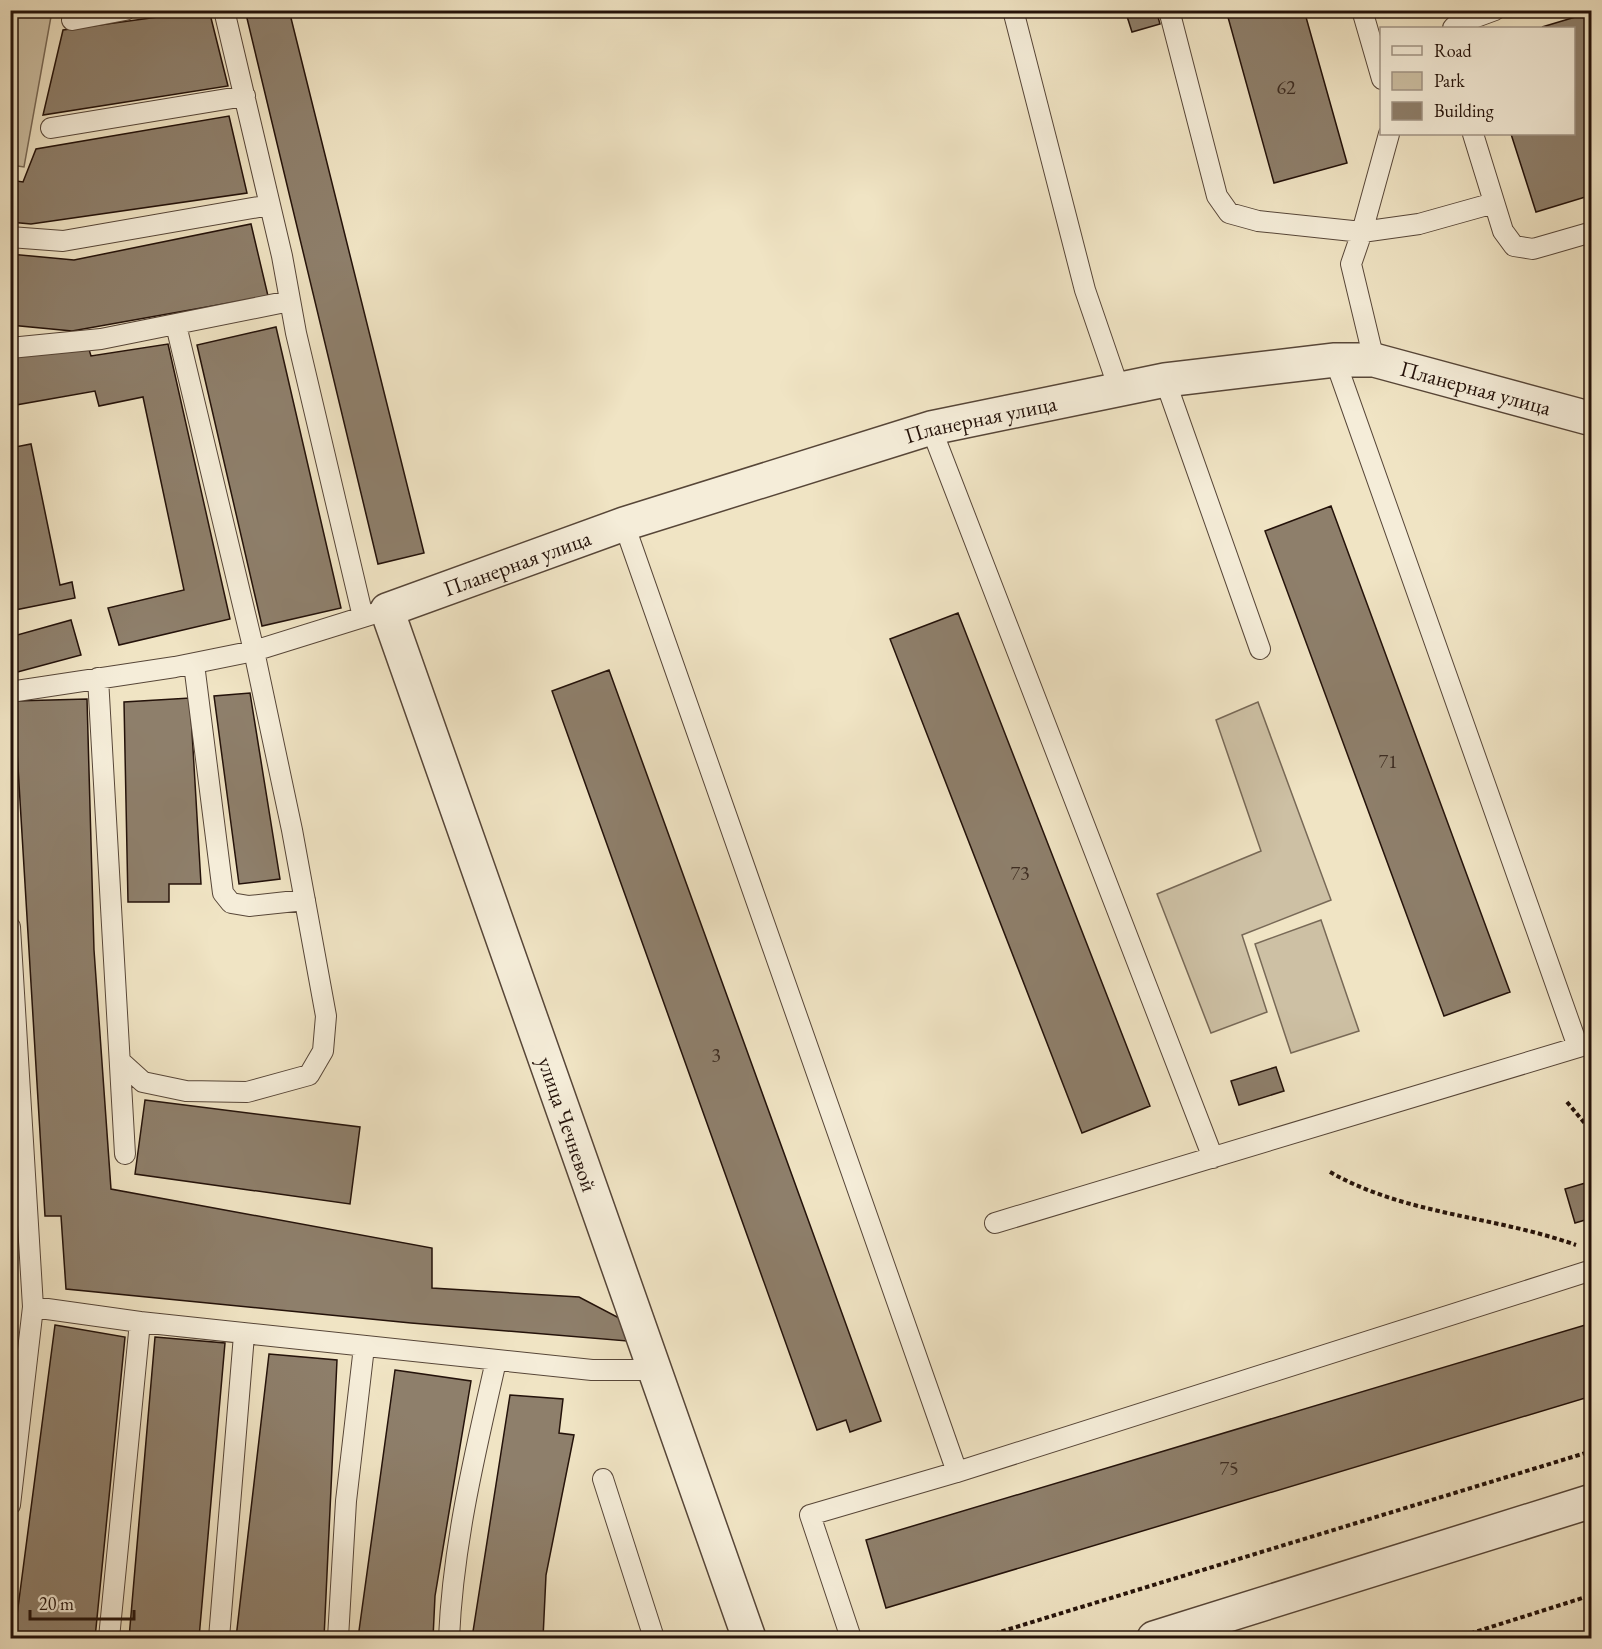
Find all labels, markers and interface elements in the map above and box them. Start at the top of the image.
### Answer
legend [1380,27,1575,135]
text: Road [1434,39,1473,62]
text: Park [1434,69,1465,92]
house number: 62 [1276,74,1296,100]
text: Building [1434,99,1494,122]
street label: Планерная улица [1397,354,1554,422]
street label: Планерная улица [901,389,1059,450]
street label: Планерная улица [439,523,595,603]
house number: 71 [1378,748,1398,774]
house number: 73 [1010,860,1030,886]
house number: 3 [711,1042,721,1068]
street label: улица Чечневой [531,1053,604,1196]
house number: 75 [1219,1455,1239,1481]
scale bar [30,1583,134,1621]
text: 20 m [39,1592,74,1615]

